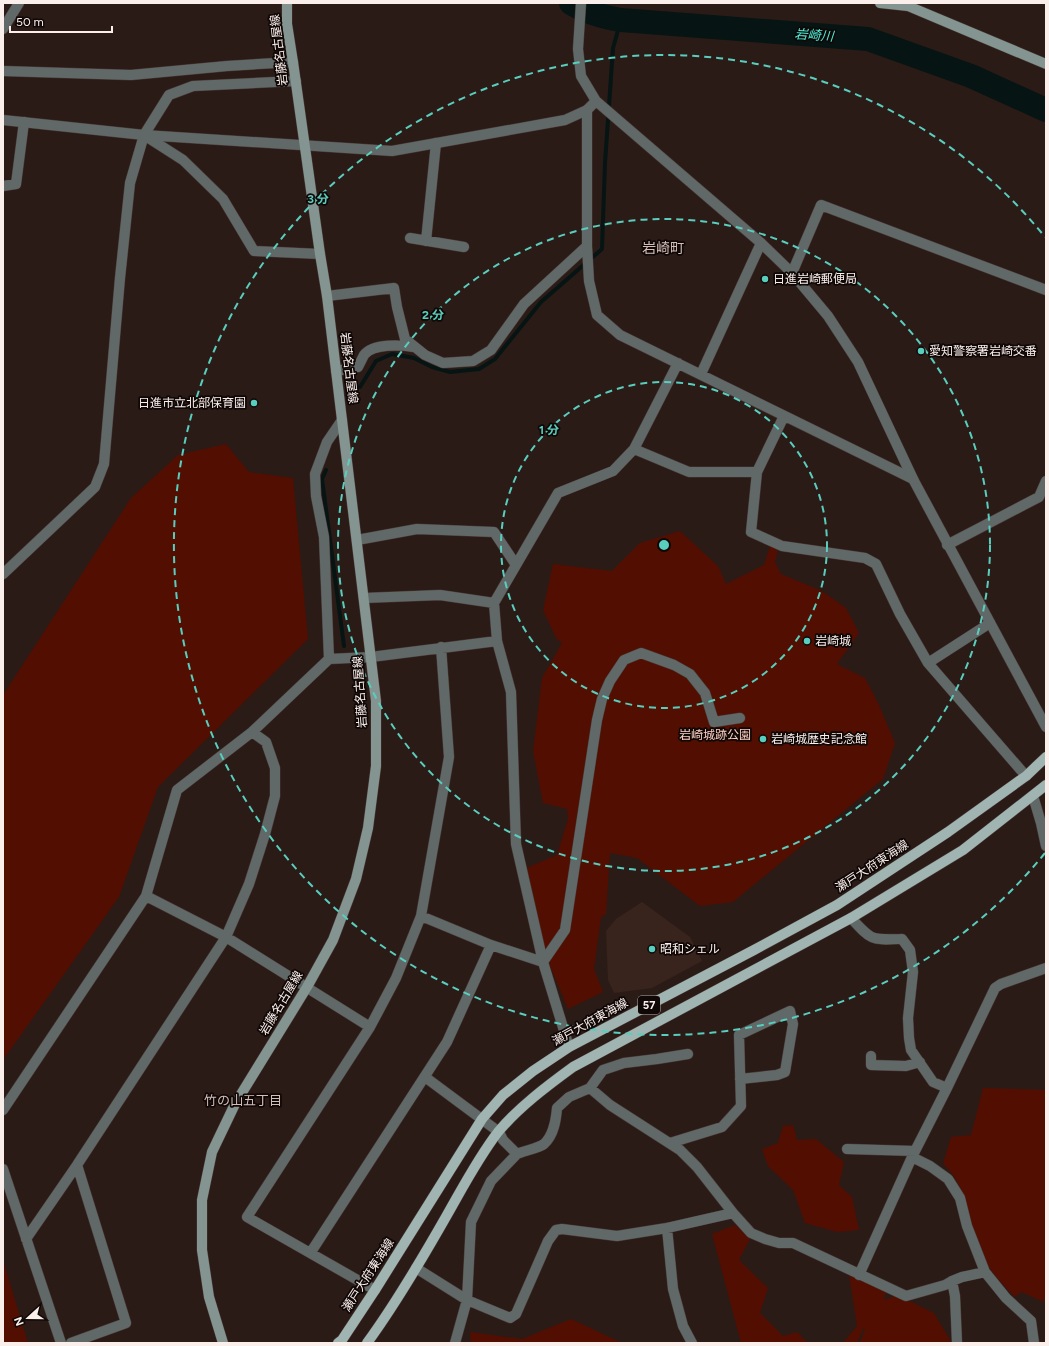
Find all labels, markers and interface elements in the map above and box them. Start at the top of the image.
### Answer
scale bar [10,8,112,34]
street label: 岩藤名古屋線 [268,13,290,87]
text: 50 m [16,15,44,29]
water label: 岩崎川 [794,26,836,44]
text: 3 分 [307,192,329,206]
district label: 岩崎町 [642,240,684,257]
place label: 日進岩崎郵便局 [773,272,857,286]
marker: 日進岩崎郵便局 [760,274,770,284]
text: 2 分 [422,308,444,322]
street label: 岩藤名古屋線 [338,331,360,405]
place label: 愛知警察署岩崎交番 [929,344,1037,358]
marker: 愛知警察署岩崎交番 [916,346,926,356]
place label: 日進市立北部保育園 [138,396,246,410]
marker: 日進市立北部保育園 [249,398,259,408]
text: 1 分 [539,423,559,437]
centre of rings [657,538,671,552]
place label: 岩崎城 [815,634,851,648]
marker: 岩崎城 [802,636,812,646]
street label: 岩藤名古屋線 [351,656,369,728]
park label: 岩崎城跡公園 [679,728,751,742]
place label: 岩崎城歴史記念館 [771,732,867,746]
marker: 岩崎城歴史記念館 [758,734,768,744]
street label: 瀬戸大府東海線 [833,837,911,895]
place label: 昭和シェル [660,942,720,956]
marker: 昭和シェル [647,944,657,954]
street label: 岩藤名古屋線 [256,969,306,1037]
street label: 瀬戸大府東海線 [550,996,630,1048]
road number: 57 [638,996,660,1014]
district label: 竹の山五丁目 [204,1093,282,1108]
street label: 瀬戸大府東海線 [339,1236,397,1314]
north arrow [8,1298,48,1338]
text: N [12,1315,27,1328]

